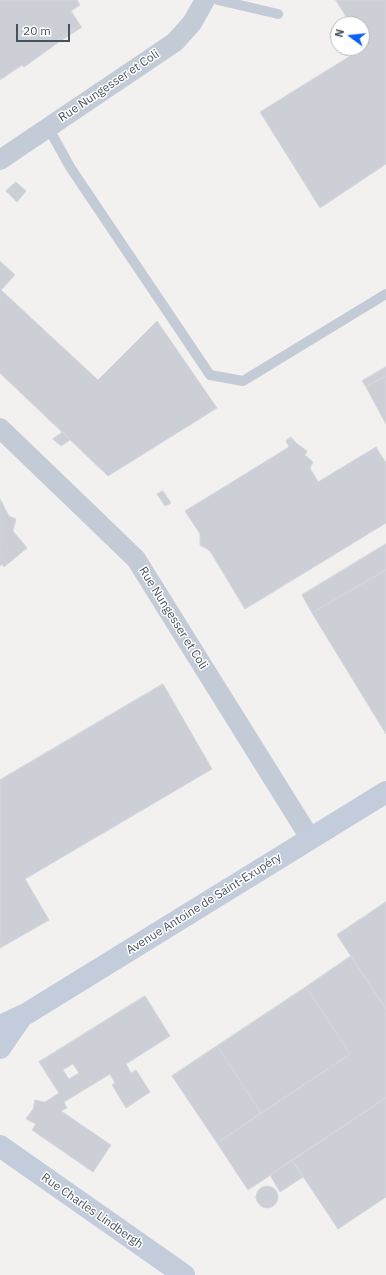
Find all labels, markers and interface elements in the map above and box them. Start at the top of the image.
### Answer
scale bar [18,16,72,42]
north arrow [330,16,370,56]
text: 20 m [23,23,51,38]
text: N [332,27,347,39]
street label: Rue Nungesser et Coli [56,47,162,125]
street label: Rue Nungesser et Coli [136,564,210,672]
street label: Avenue Antoine de Saint-Exupéry [124,850,284,958]
street label: Rue Charles Lindbergh [38,1170,146,1252]

